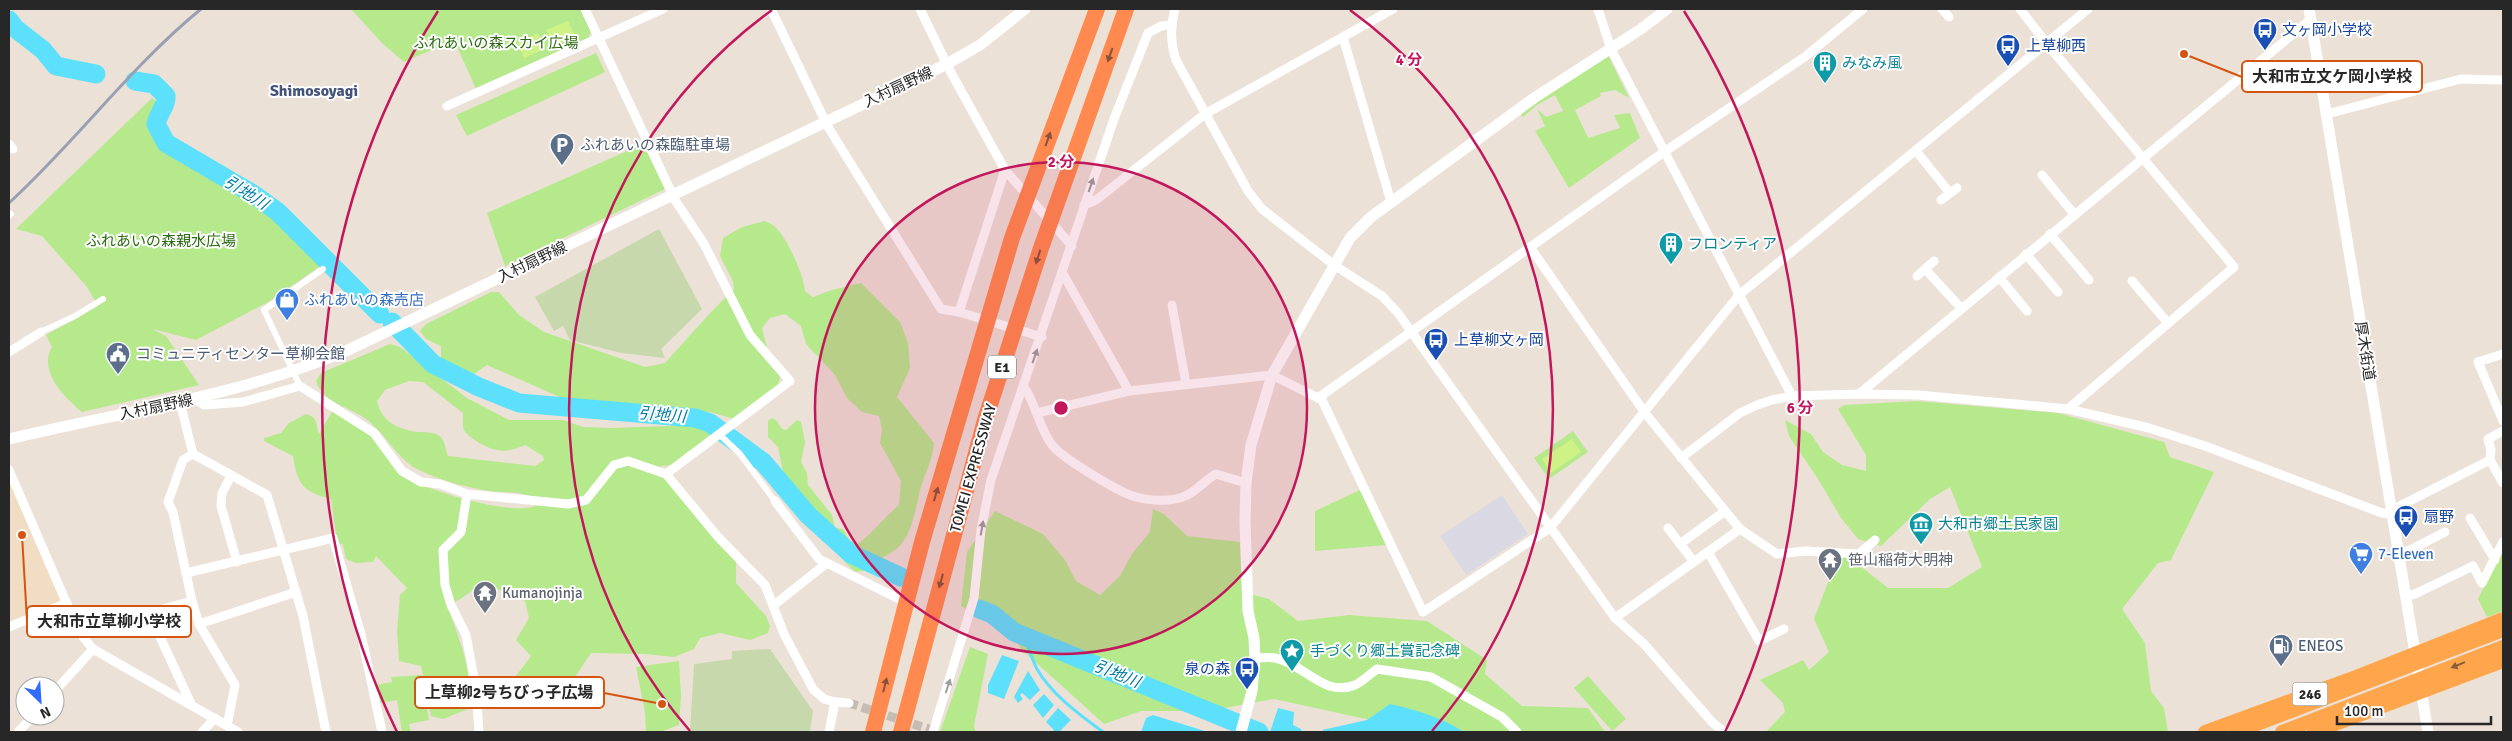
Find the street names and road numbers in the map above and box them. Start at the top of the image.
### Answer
street label: 入村扇野線 [860,63,936,111]
street label: 入村扇野線 [494,237,570,287]
street label: 厚木街道 [2351,320,2379,382]
road number: E1 [988,356,1016,378]
street label: 入村扇野線 [117,390,195,424]
street label: TOMEI EXPRESSWAY [946,401,1000,534]
road number: 246 [2292,682,2328,706]

